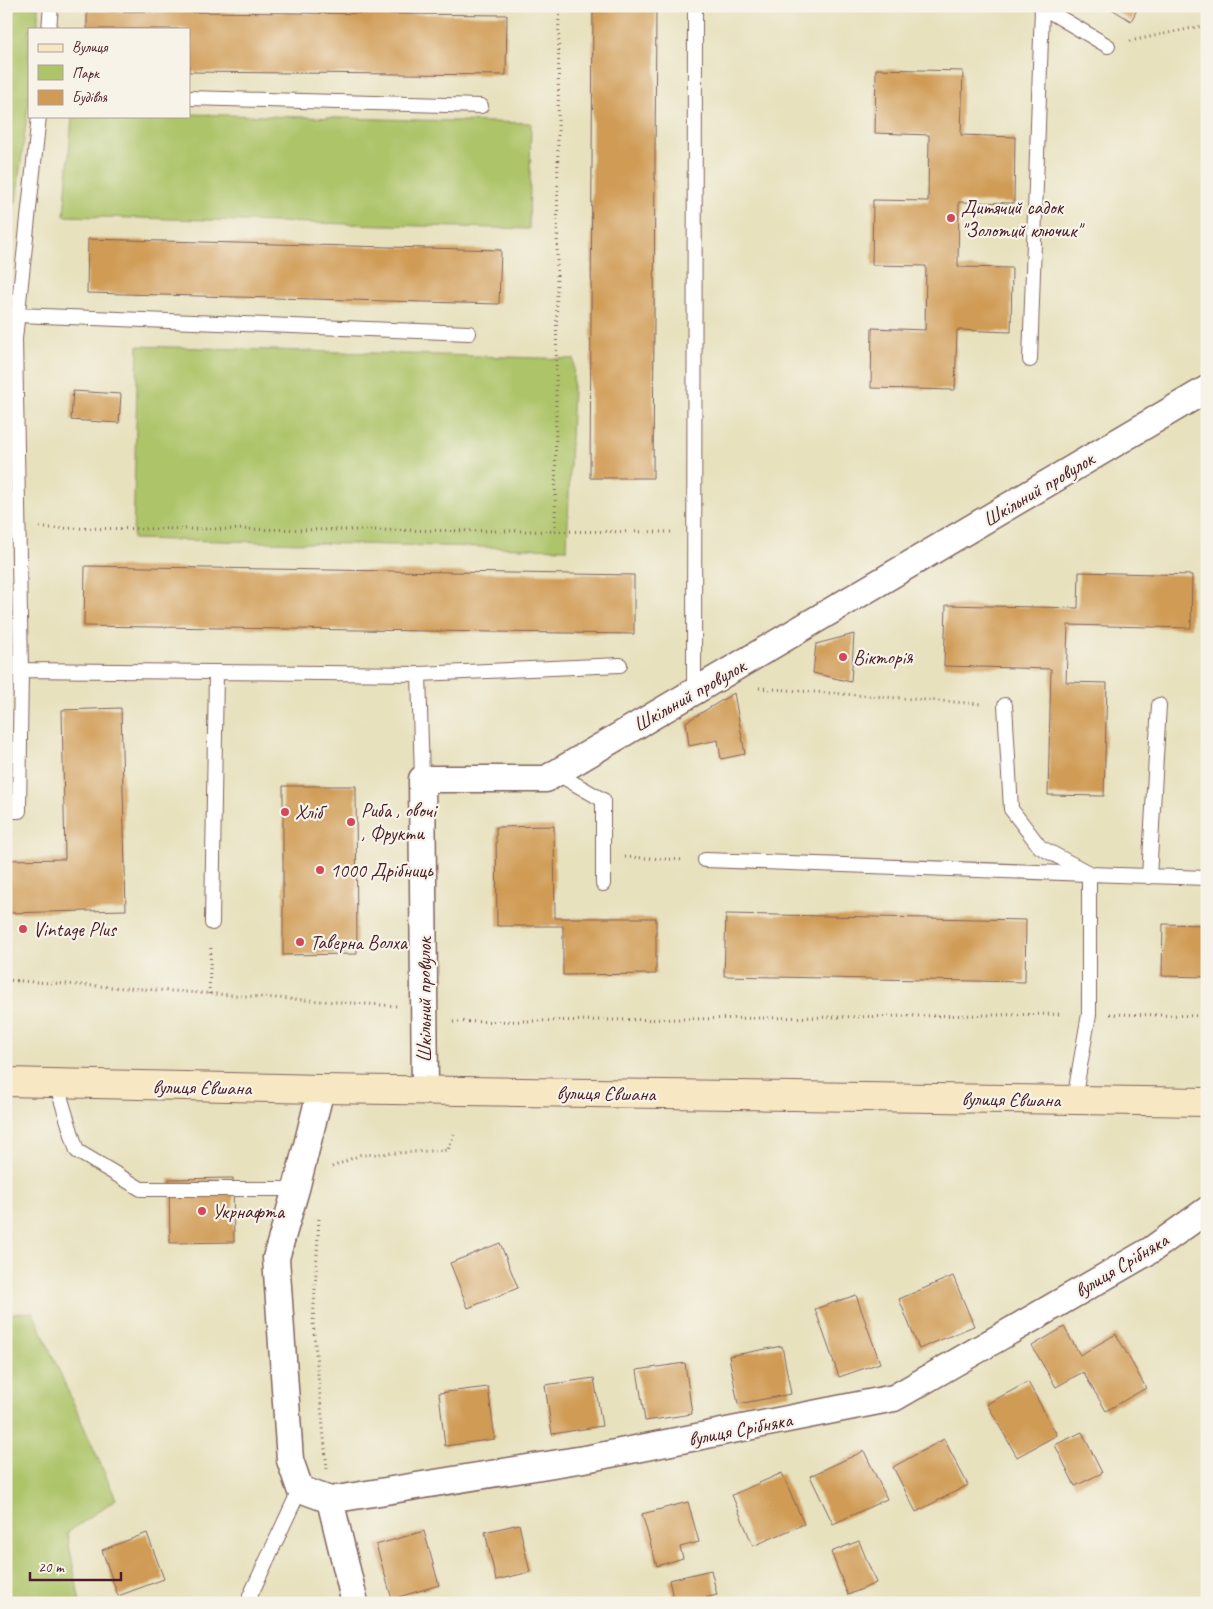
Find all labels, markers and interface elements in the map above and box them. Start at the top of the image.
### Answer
legend [28,28,190,118]
text: Вулиця [72,38,109,57]
text: Парк [72,64,100,83]
text: Будівля [72,88,107,107]
place label: Дитячий садок "Золотий ключик" [961,195,1085,243]
marker: Дитячий садок "Золотий ключик" [945,212,957,224]
street label: Шкільний провулок [978,446,1100,532]
place label: Вікторія [853,645,913,670]
marker: Вікторія [837,651,849,663]
street label: Шкільний провулок [629,652,751,738]
place label: Риба , овочі , Фрукти [361,798,438,846]
place label: Хліб [295,800,327,825]
marker: Хліб [279,806,291,818]
marker: Риба , овочі , Фрукти [345,816,357,828]
place label: 1000 Дрібниць [330,858,434,883]
marker: 1000 Дрібниць [314,864,326,876]
place label: Vintage Plus [33,917,118,942]
marker: Vintage Plus [17,923,29,935]
place label: Таверна Волха [310,930,409,955]
marker: Таверна Волха [294,936,306,948]
street label: Шкільний провулок [412,936,437,1063]
street label: вулиця Євшана [152,1074,254,1101]
street label: вулиця Євшана [556,1080,658,1107]
street label: вулиця Євшана [961,1086,1063,1113]
place label: Укрнафта [212,1199,286,1224]
marker: Укрнафта [196,1205,208,1217]
street label: вулиця Срібняка [1070,1227,1174,1303]
street label: вулиця Срібняка [686,1407,796,1452]
scale bar [30,1549,121,1581]
text: 20 m [38,1558,65,1577]

